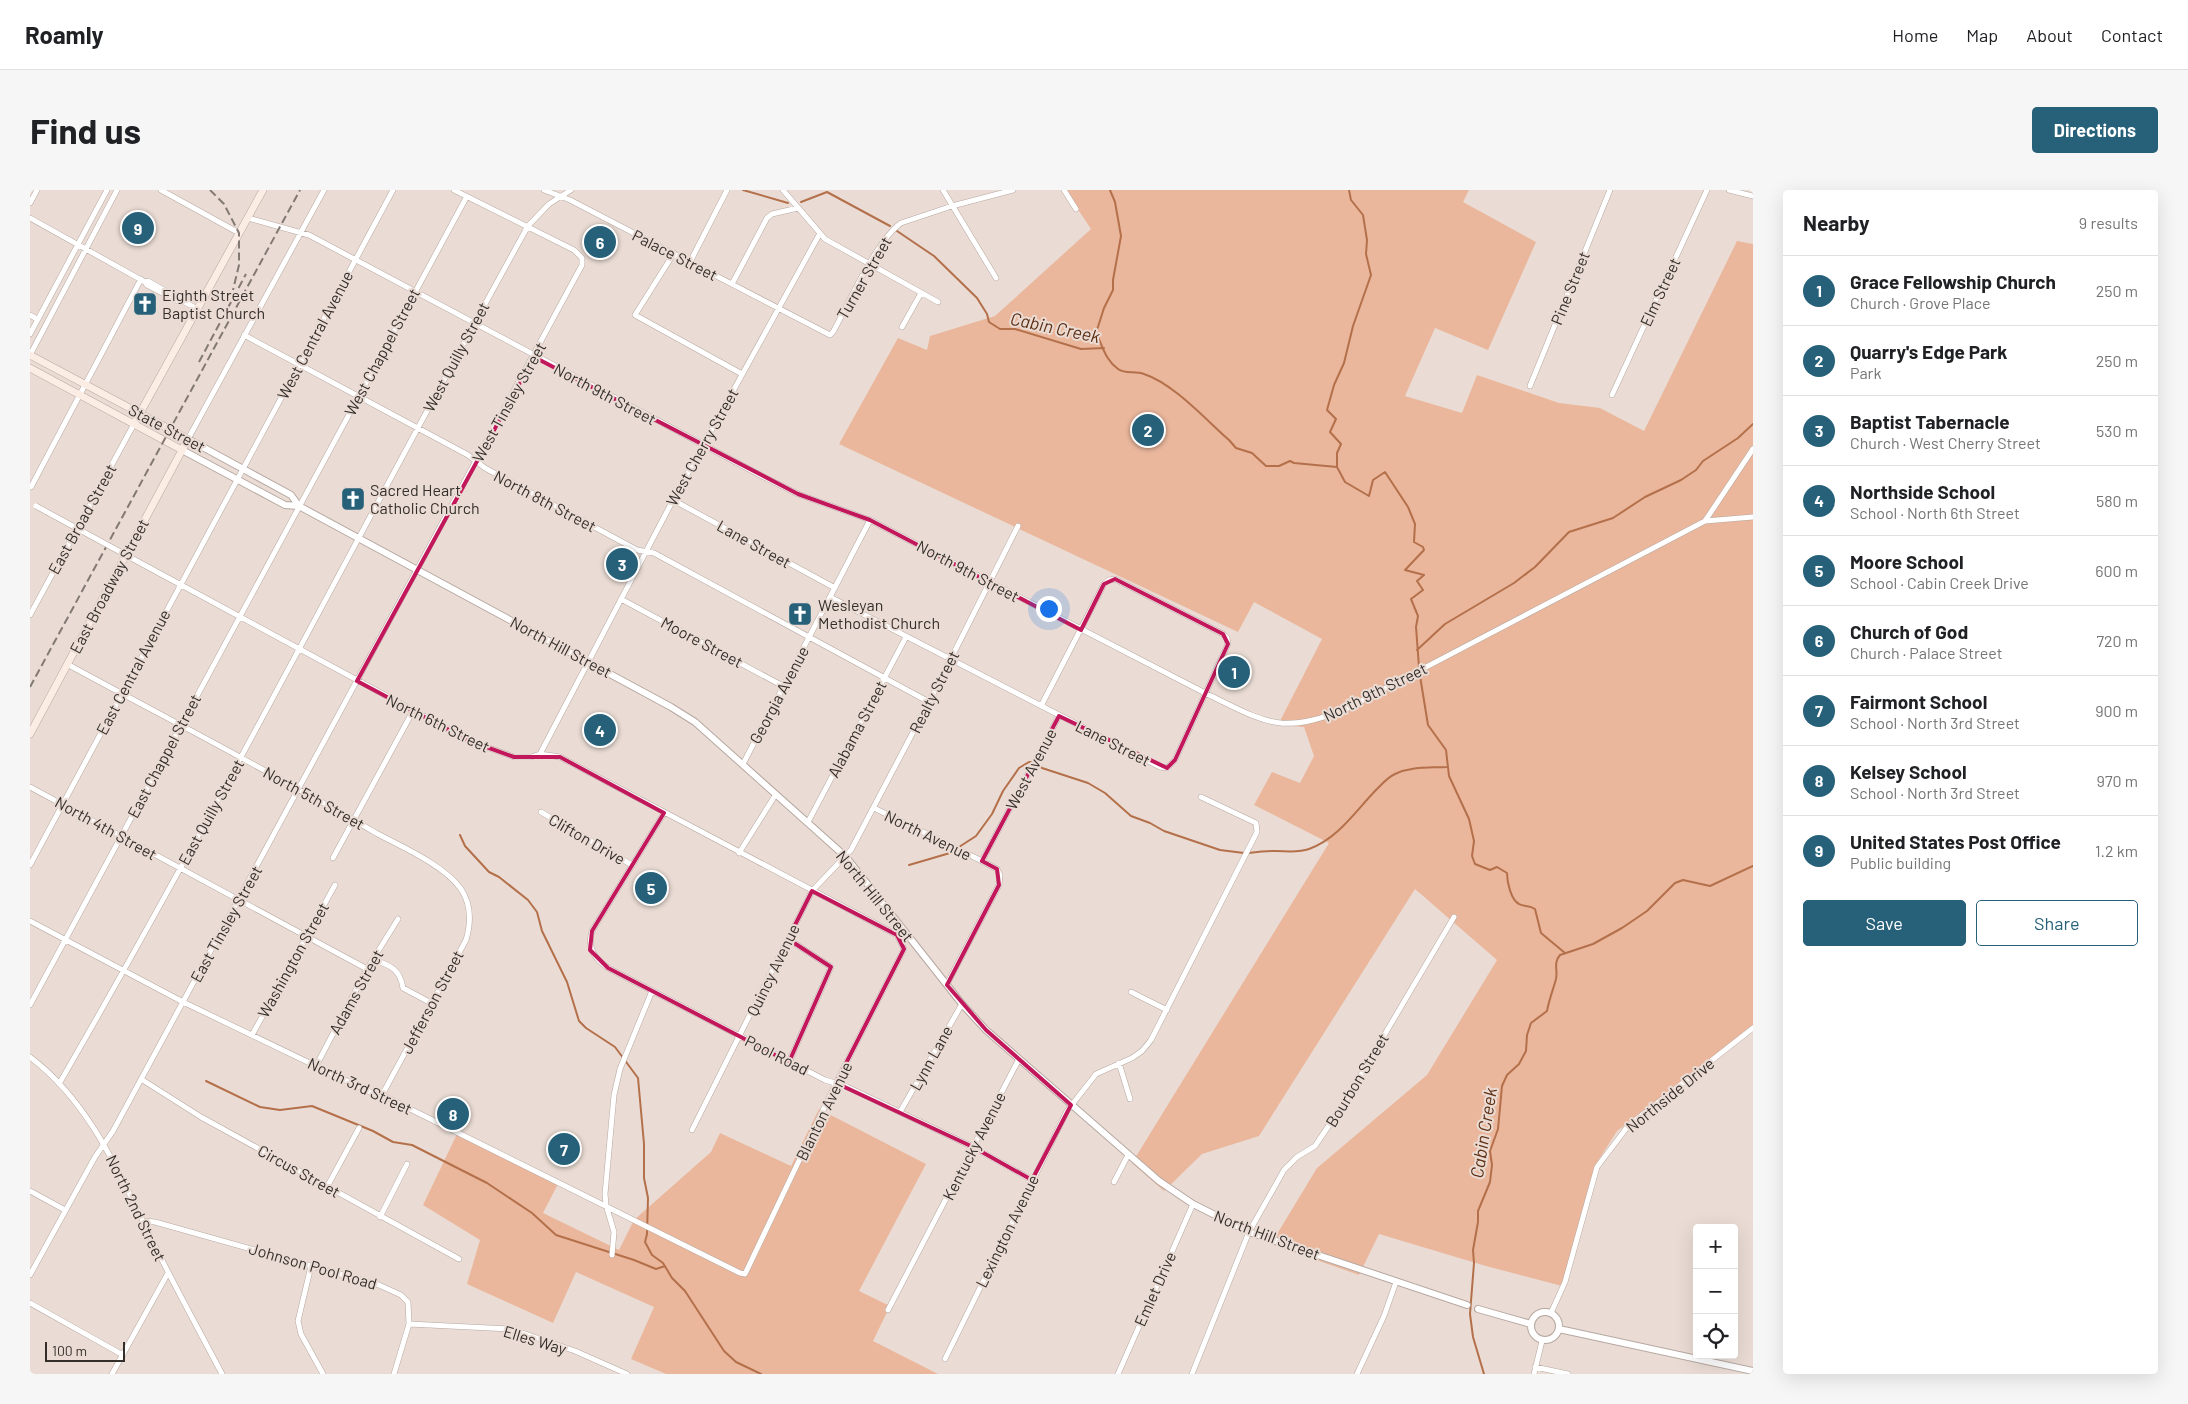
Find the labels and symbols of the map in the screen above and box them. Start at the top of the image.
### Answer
pin: 9 [122,209,154,247]
pin: 6 [584,223,616,261]
street label: Palace Street [629,225,721,284]
street label: Turner Street [832,233,895,323]
street label: Pine Street [1546,248,1593,327]
street label: Elm Street [1635,254,1684,329]
street label: West Central Avenue [273,267,356,402]
place label: Eighth Street Baptist Church [162,285,265,322]
street label: West Chappel Street [340,285,423,419]
church icon: Eighth Street Baptist Church [132,291,158,317]
street label: West Quilly Street [419,299,493,415]
water label: Cabin Creek [1008,307,1102,347]
street label: West Tinsley Street [468,339,549,465]
street label: North 9th Street [551,359,660,428]
street label: West Cherry Street [661,385,742,509]
street label: State Street [126,399,209,456]
pin: 2 [1132,411,1164,449]
street label: East Broad Street [43,460,120,577]
street label: North 8th Street [491,466,600,535]
place label: Sacred Heart Catholic Church [370,480,480,517]
church icon: Sacred Heart Catholic Church [340,486,366,512]
street label: East Broadway Street [65,515,152,656]
street label: Lane Street [714,516,794,572]
street label: North 9th Street [914,536,1023,605]
pin: 3 [606,545,638,583]
place label: Wesleyan Methodist Church [818,595,940,632]
your location [1036,596,1062,622]
church icon: Wesleyan Methodist Church [787,601,813,627]
street label: East Central Avenue [92,606,174,738]
street label: North Hill Street [507,612,615,681]
street label: Moore Street [658,612,746,671]
street label: Georgia Avenue [745,643,812,747]
street label: Realty Street [905,647,962,736]
pin: 1 [1218,653,1250,691]
street label: North 9th Street [1320,658,1430,725]
street label: Alabama Street [823,677,890,780]
street label: North 6th Street [383,689,493,756]
street label: East Chappel Street [123,691,204,821]
pin: 4 [584,711,616,749]
street label: Lane Street [1073,716,1154,769]
street label: West Avenue [1001,725,1060,813]
street label: East Quilly Street [174,756,247,868]
street label: North 5th Street [260,762,368,833]
street label: North 4th Street [52,792,160,863]
street label: North Avenue [882,805,975,864]
street label: Clifton Drive [546,809,629,868]
street label: North Hill Street [833,846,918,945]
street label: East Tinsley Street [186,862,265,985]
pin: 5 [635,869,667,907]
street label: Washington Street [253,899,332,1021]
street label: Quincy Avenue [742,921,803,1019]
street label: Adams Street [324,946,387,1038]
street label: Jefferson Street [396,947,467,1057]
street label: Lynn Lane [905,1022,956,1093]
street label: Bourbon Street [1321,1029,1392,1130]
street label: Pool Road [742,1030,812,1079]
street label: North 3rd Street [305,1053,415,1118]
street label: Northside Drive [1622,1053,1718,1136]
street label: Blanton Avenue [791,1058,856,1163]
water label: Cabin Creek [1465,1086,1501,1180]
street label: Kentucky Avenue [938,1089,1009,1203]
pin: 8 [437,1095,469,1133]
pin: 7 [548,1130,580,1168]
street label: Circus Street [255,1140,344,1201]
street label: North 2nd Street [102,1152,170,1264]
street label: Lexington Avenue [971,1171,1042,1290]
street label: North Hill Street [1211,1206,1323,1263]
street label: Johnson Pool Road [247,1238,379,1293]
street label: Emlet Drive [1130,1249,1179,1329]
street label: Elles Way [501,1321,570,1358]
scale bar [45,1339,125,1362]

